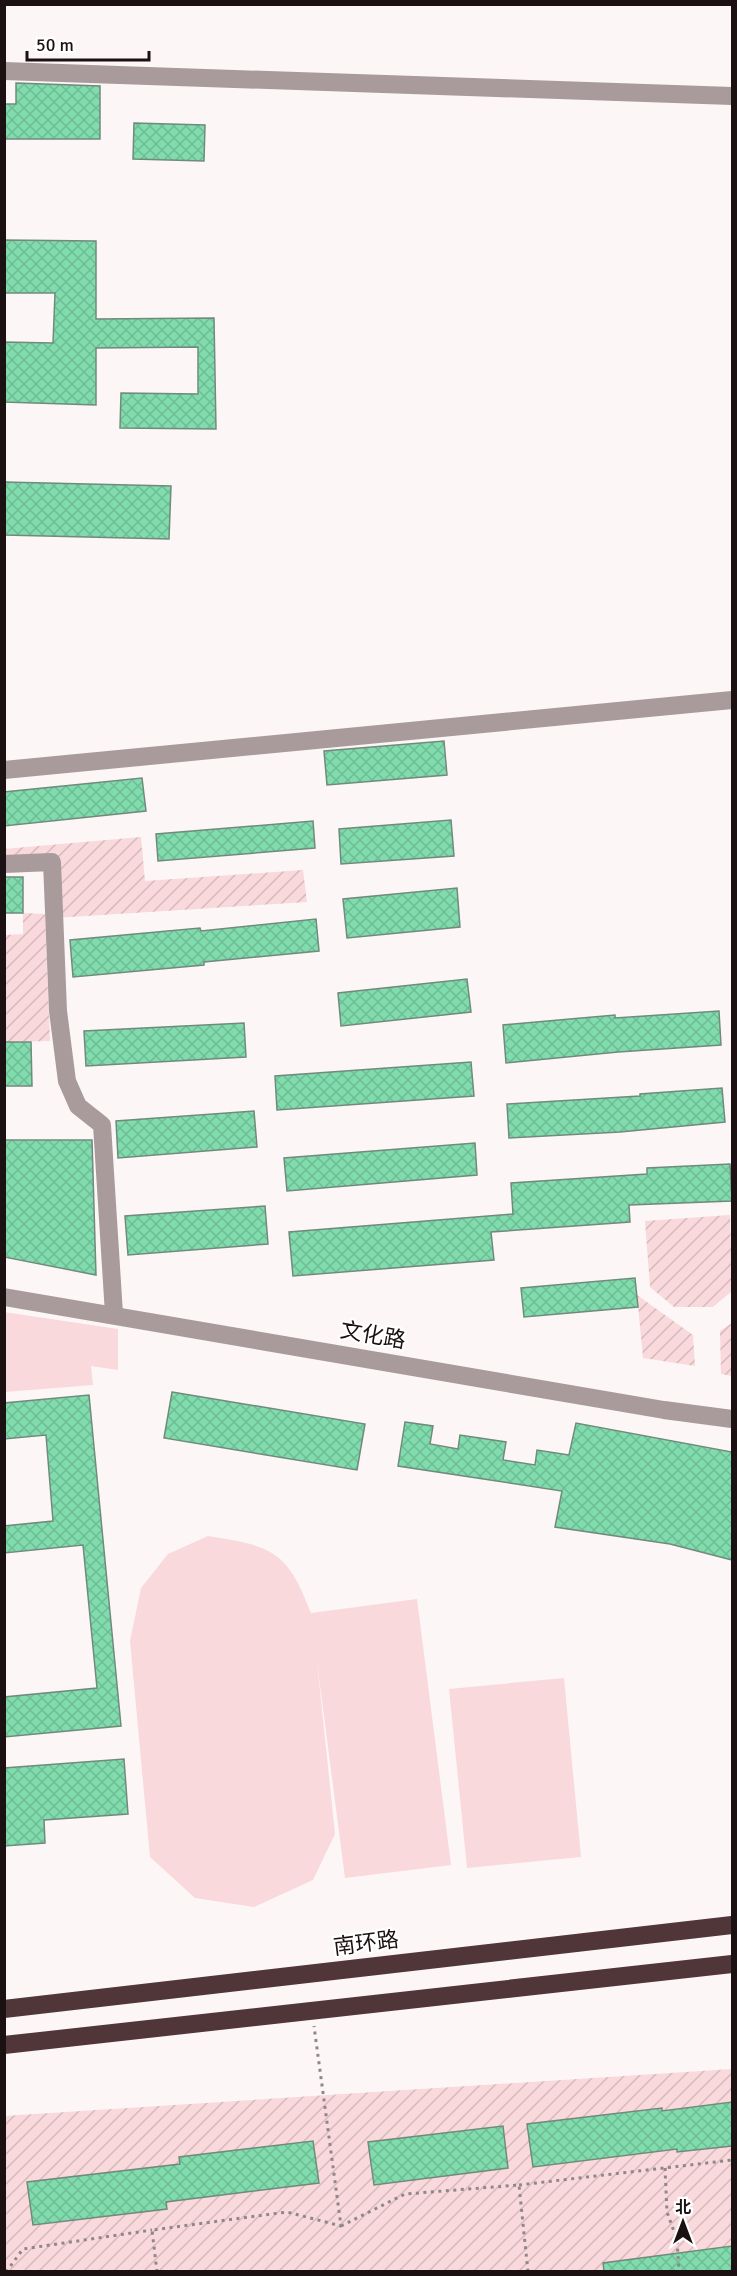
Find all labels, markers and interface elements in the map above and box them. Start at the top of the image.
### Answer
scale bar [27,24,148,62]
text: 50 m [36,34,74,56]
street label: 文化路 [338,1316,408,1354]
street label: 南环路 [332,1926,400,1960]
north arrow [653,2192,713,2252]
text: 北 [675,2198,691,2218]

